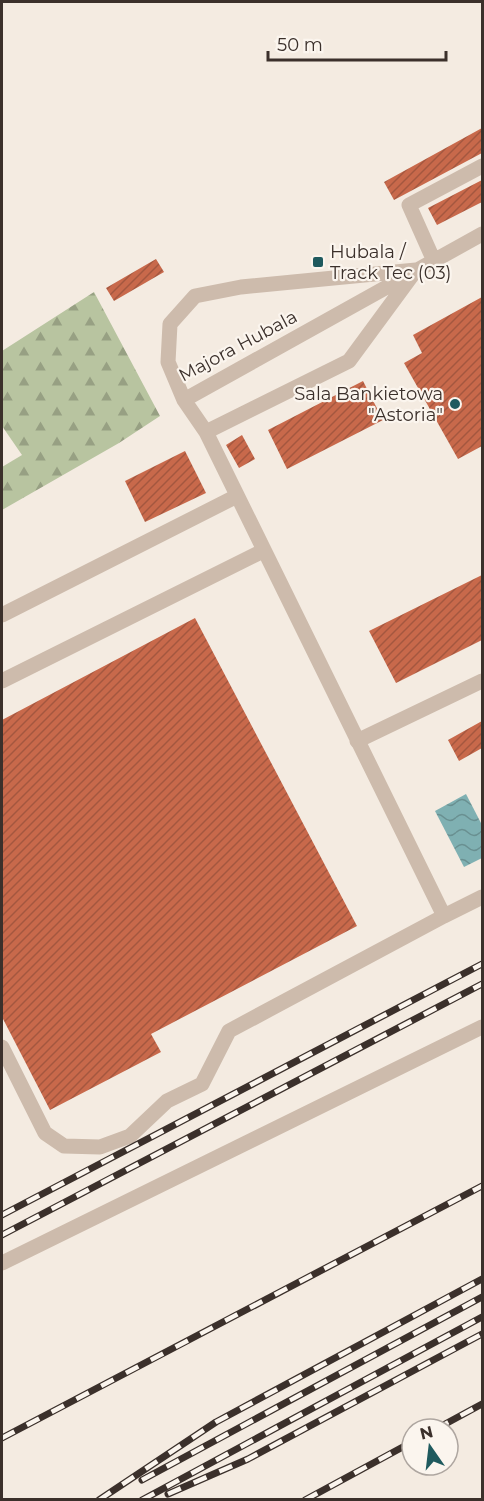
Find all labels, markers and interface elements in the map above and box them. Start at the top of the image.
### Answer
scale bar [268,24,446,62]
text: 50 m [277,34,323,56]
place label: Hubala / Track Tec (03) [330,241,451,284]
marker: Hubala / Track Tec (03) [311,255,325,269]
street label: Majora Hubala [175,306,301,386]
place label: Sala Bankietowa "Astoria" [294,383,443,426]
marker: Sala Bankietowa "Astoria" [448,397,462,411]
north arrow [400,1417,460,1477]
text: N [418,1422,435,1444]

